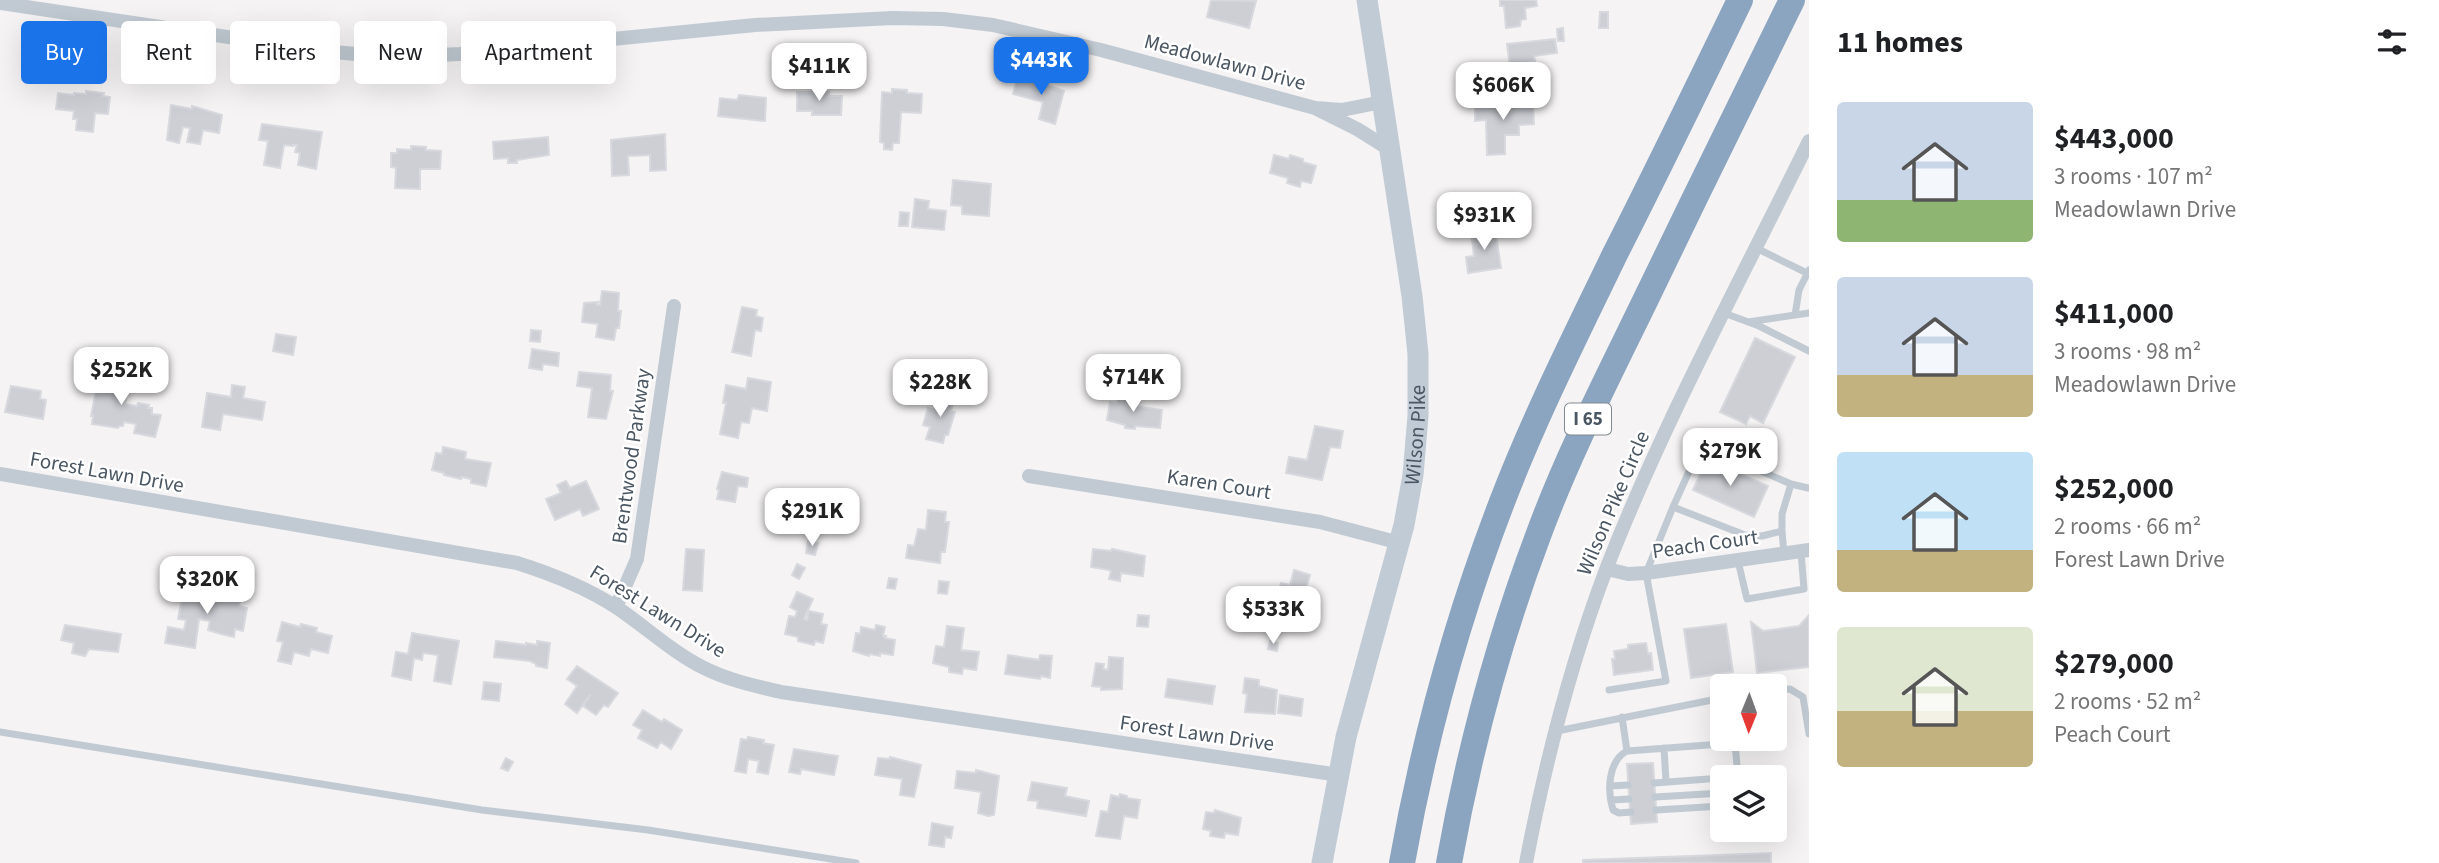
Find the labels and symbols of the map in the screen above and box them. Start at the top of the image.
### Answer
street label: Meadowlawn Drive [1141,26,1309,98]
pin: $443K [992,38,1090,97]
pin: $411K [770,43,868,103]
pin: $606K [1454,62,1552,122]
pin: $931K [1435,192,1533,252]
pin: $252K [72,348,170,407]
pin: $714K [1084,354,1182,414]
pin: $228K [891,360,989,419]
street label: Brentwood Parkway [604,366,658,546]
street label: Wilson Pike [1396,385,1433,488]
road number: I 65 [1565,404,1611,434]
street label: Wilson Pike Circle [1569,426,1657,580]
pin: $279K [1681,428,1779,488]
street label: Forest Lawn Drive [28,444,186,500]
street label: Karen Court [1165,461,1273,507]
pin: $291K [763,489,861,548]
street label: Peach Court [1650,522,1760,566]
pin: $320K [158,556,256,616]
street label: Forest Lawn Drive [584,557,732,665]
pin: $533K [1224,586,1322,646]
north arrow [1710,674,1787,751]
street label: Forest Lawn Drive [1118,707,1276,759]

